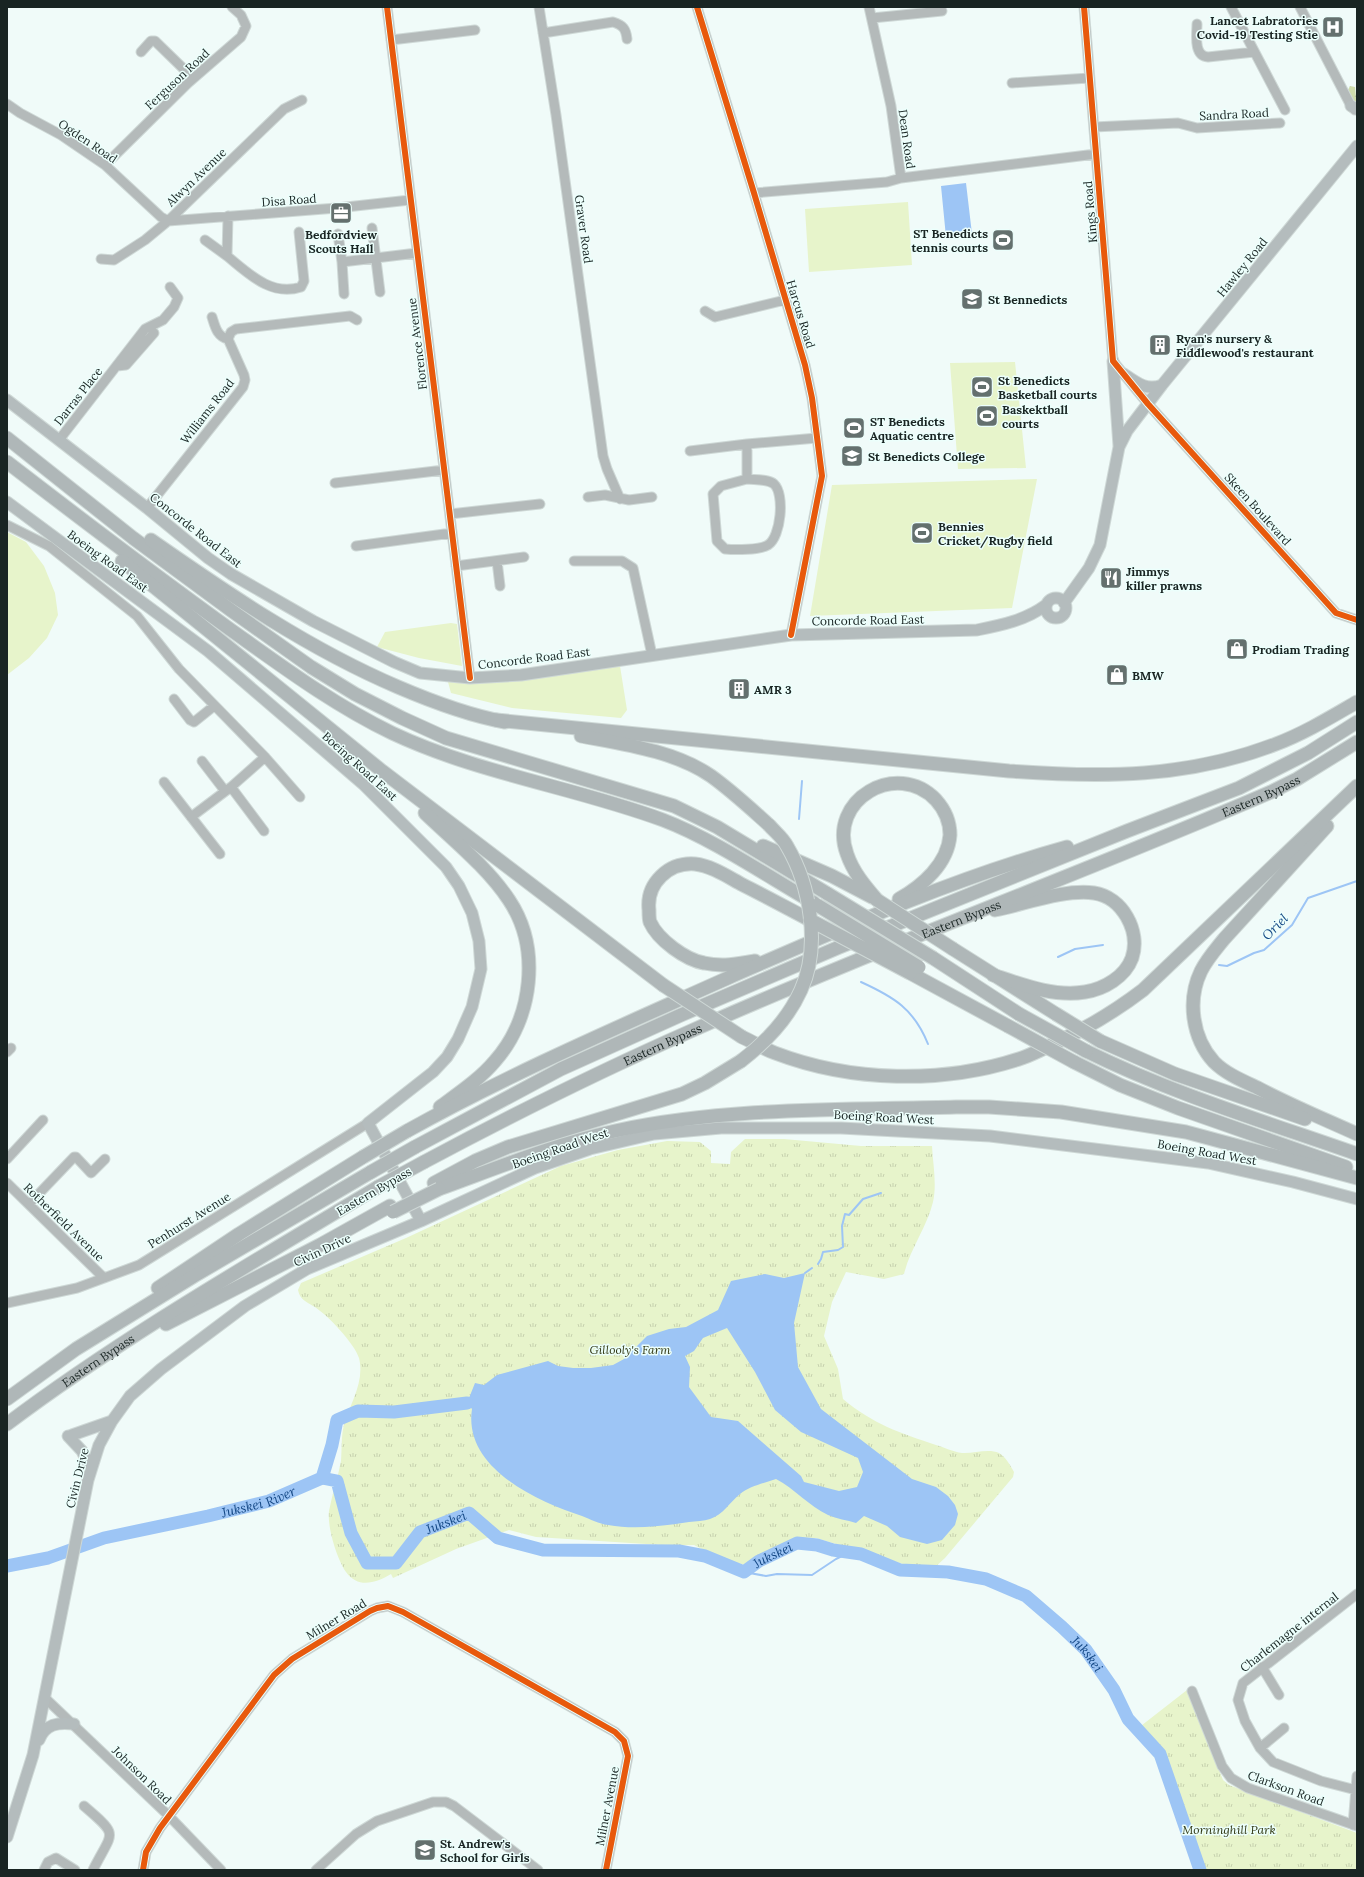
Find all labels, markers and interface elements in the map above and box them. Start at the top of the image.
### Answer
place label: Lancet Labratories Covid-19 Testing Stie [1197,13,1319,42]
hospital icon: Lancet Labratories Covid-19 Testing Stie [1320,14,1346,40]
street label: Ferguson Road [142,45,212,113]
street label: Sandra Road [1199,105,1269,123]
street label: Dean Road [895,108,919,170]
street label: Ogden Road [56,116,120,166]
street label: Alwyn Avenue [162,144,230,210]
street label: Kings Road [1080,180,1100,244]
street label: Disa Road [261,191,317,209]
street label: Graver Road [572,194,596,264]
office icon: Bedfordview Scouts Hall [328,200,354,226]
place label: ST Benedicts tennis courts [911,226,988,255]
place label: Bedfordview Scouts Hall [305,227,377,256]
sports icon: ST Benedicts tennis courts [990,227,1016,253]
street label: Hawley Road [1214,234,1270,300]
street label: Harcus Road [783,278,819,350]
school or university icon: St Bennedicts [959,286,985,312]
place label: St Bennedicts [988,292,1068,307]
street label: Florence Avenue [404,297,430,391]
place label: Ryan's nursery & Fiddlewood's restaurant [1176,331,1315,360]
building icon: Ryan's nursery & Fiddlewood's restaurant [1147,332,1173,358]
street label: Darras Place [51,364,106,428]
place label: St Benedicts Basketball courts [998,373,1097,402]
sports icon: St Benedicts Basketball courts [969,374,995,400]
street label: Williams Road [177,375,237,447]
place label: Baskektball courts [1002,402,1068,431]
sports icon: Baskektball courts [974,403,1000,429]
place label: ST Benedicts Aquatic centre [870,414,955,443]
sports icon: ST Benedicts Aquatic centre [841,415,867,441]
school or university icon: St Benedicts College [839,443,865,469]
place label: St Benedicts College [868,449,985,464]
street label: Skeen Boulevard [1222,470,1294,548]
street label: Concorde Road East [147,489,245,571]
place label: Bennies Cricket/Rugby field [938,519,1053,549]
sports icon: Bennies Cricket/Rugby field [909,520,935,546]
street label: Boeing Road East [65,527,152,596]
place label: Jimmys killer prawns [1126,564,1202,593]
restaurant icon: Jimmys killer prawns [1098,565,1124,591]
street label: Concorde Road East [811,612,925,628]
shop icon: Prodiam Trading [1224,636,1250,662]
place label: Prodiam Trading [1252,642,1350,657]
street label: Concorde Road East [477,644,591,672]
shop icon: BMW [1104,662,1130,688]
place label: BMW [1132,668,1164,683]
building icon: AMR 3 [726,676,752,702]
place label: AMR 3 [754,682,792,697]
street label: Boeing Road East [319,728,401,804]
street label: Eastern Bypass [1219,771,1303,820]
street label: Eastern Bypass [919,896,1003,941]
water label: Oriel [1258,910,1292,944]
street label: Eastern Bypass [621,1020,704,1068]
street label: Boeing Road West [833,1107,935,1127]
street label: Boeing Road West [510,1124,610,1171]
street label: Boeing Road West [1156,1136,1258,1168]
street label: Eastern Bypass [334,1163,415,1219]
street label: Rotherfield Avenue [21,1180,108,1265]
street label: Penhurst Avenue [145,1188,233,1251]
street label: Civin Drive [291,1230,354,1270]
street label: Eastern Bypass [59,1330,137,1390]
park label: Gillooly's Farm [589,1342,671,1357]
street label: Civin Drive [62,1446,92,1510]
water label: Jukskei River [219,1482,298,1521]
water label: Jukskei [422,1506,469,1538]
water label: Jukskei [748,1538,796,1572]
street label: Charlemagne internal [1237,1589,1341,1675]
street label: Milner Road [303,1595,369,1643]
water label: Jukskei [1067,1631,1108,1676]
street label: Johnson Road [108,1742,175,1807]
street label: Milner Avenue [592,1765,622,1847]
street label: Clarkson Road [1246,1767,1326,1809]
park label: Morninghill Park [1182,1822,1276,1837]
place label: St. Andrew's School for Girls [440,1836,530,1865]
school or university icon: St. Andrew's School for Girls [412,1837,438,1863]

